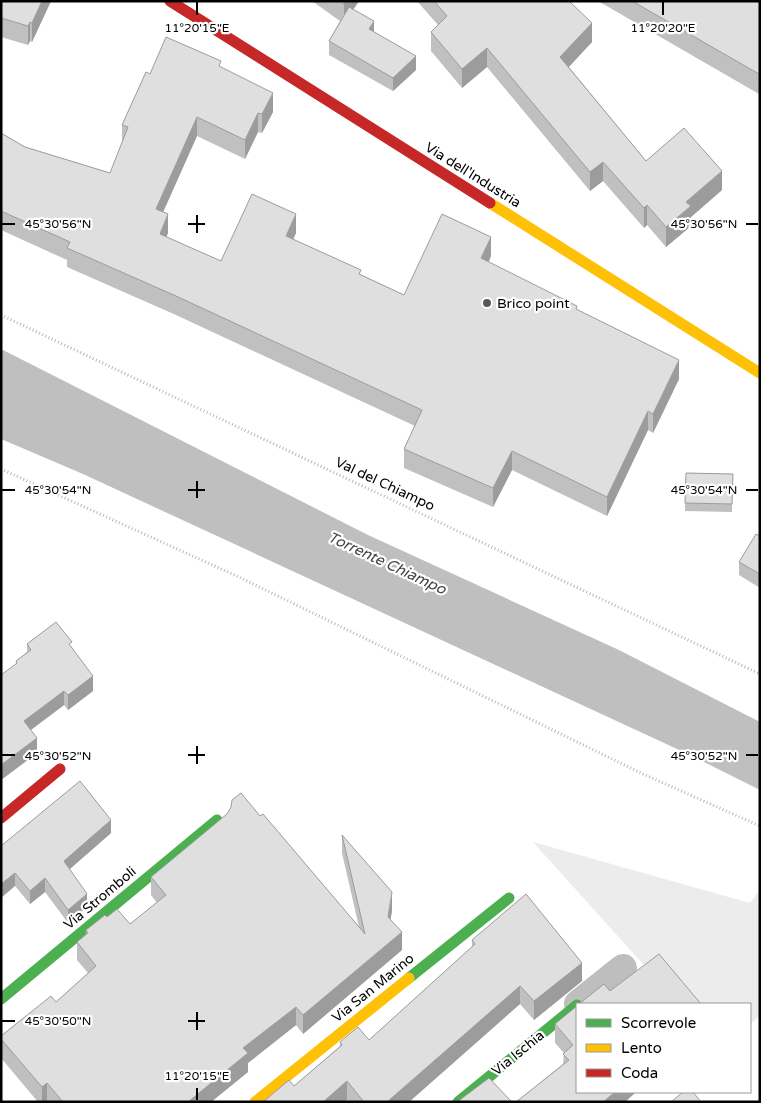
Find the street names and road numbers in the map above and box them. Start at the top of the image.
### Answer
street label: Via dell'Industria [422,139,524,211]
street label: Val del Chiampo [333,454,437,514]
street label: Via Stromboli [60,863,140,933]
street label: Via San Marino [329,950,417,1026]
street label: Via Ischia [488,1027,548,1079]

